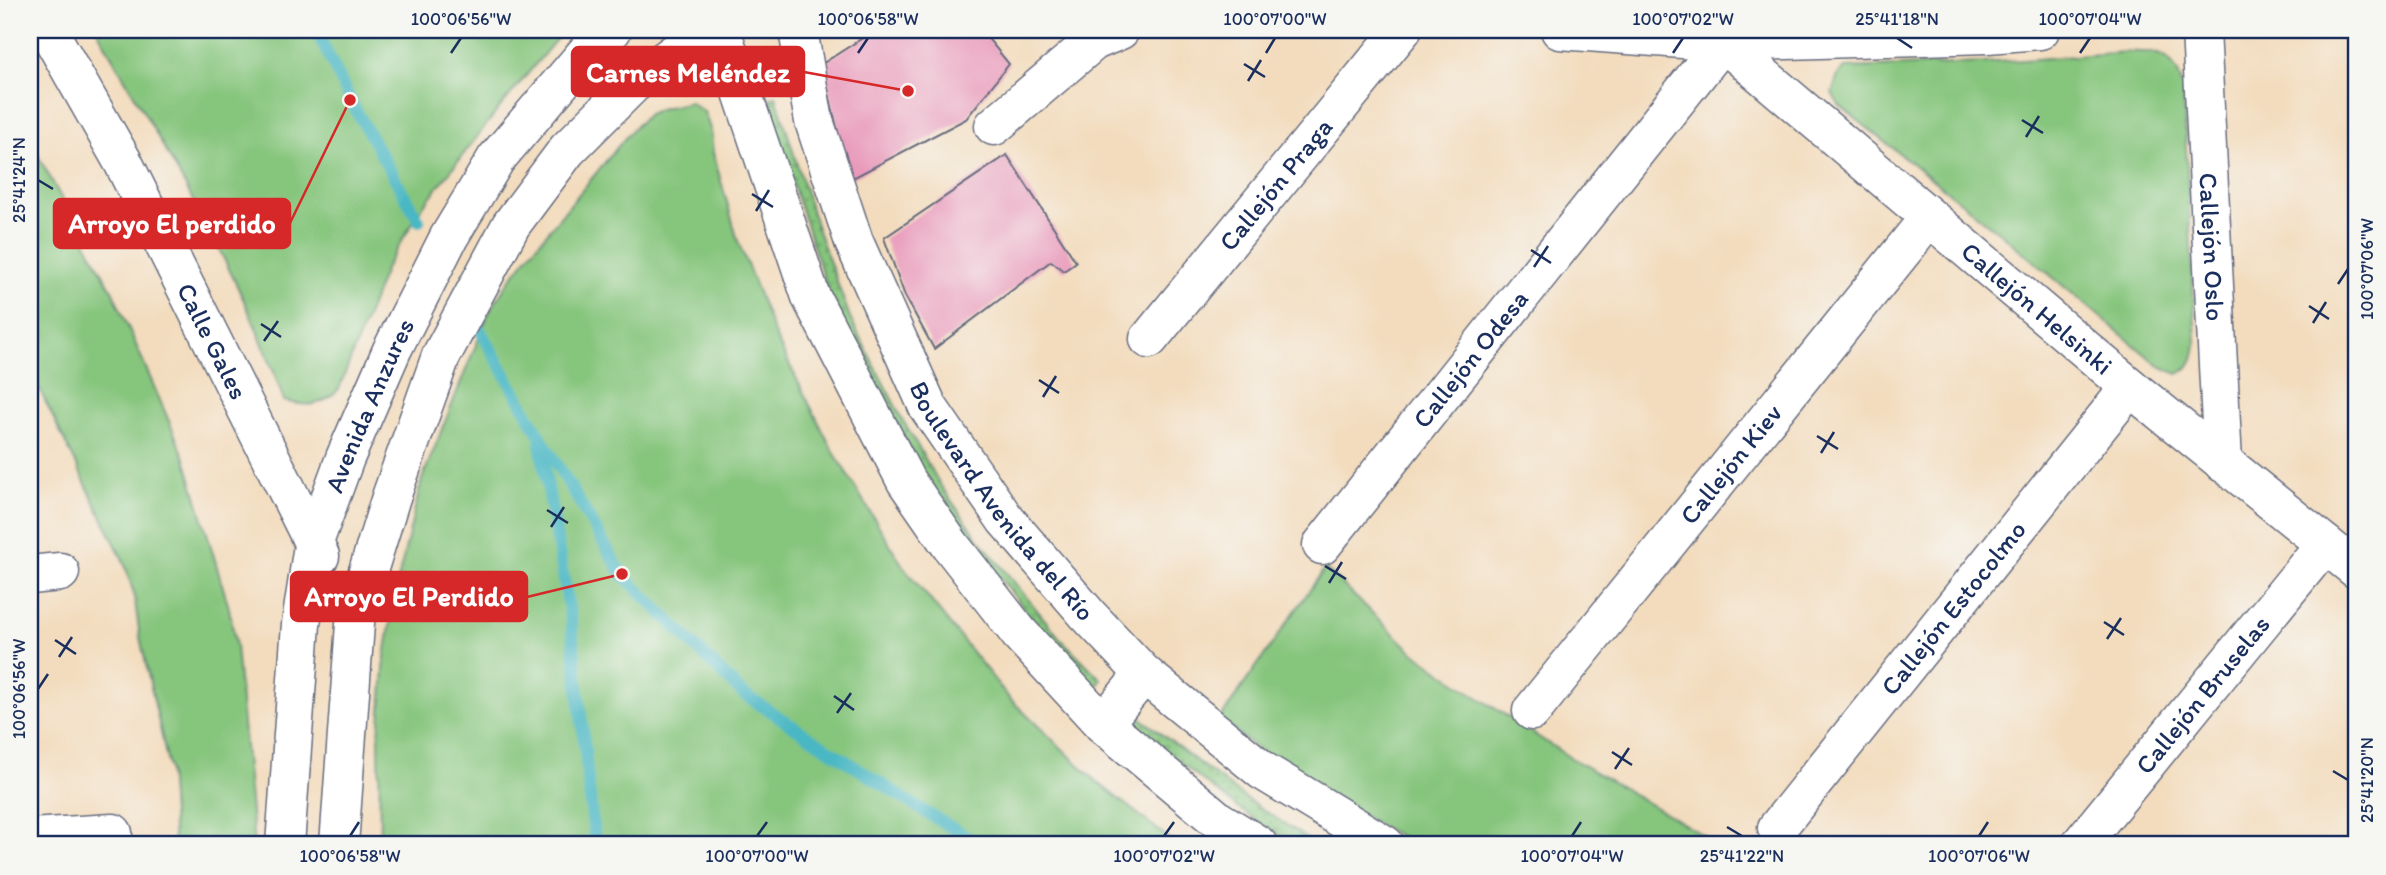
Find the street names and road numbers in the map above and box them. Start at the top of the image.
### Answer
street label: Callejón Praga [1212,111,1340,257]
street label: Callejón Oslo [2192,172,2232,322]
street label: Callejón Helsinki [1955,235,2119,381]
street label: Calle Gales [170,278,255,405]
street label: Callejón Odesa [1406,283,1535,434]
street label: Avenida Anzures [318,313,421,497]
street label: Boulevard Avenida del Río [903,376,1102,627]
street label: Callejón Kiev [1673,397,1789,531]
street label: Callejón Estocolmo [1874,514,2033,702]
street label: Callejón Bruselas [2128,609,2276,780]

